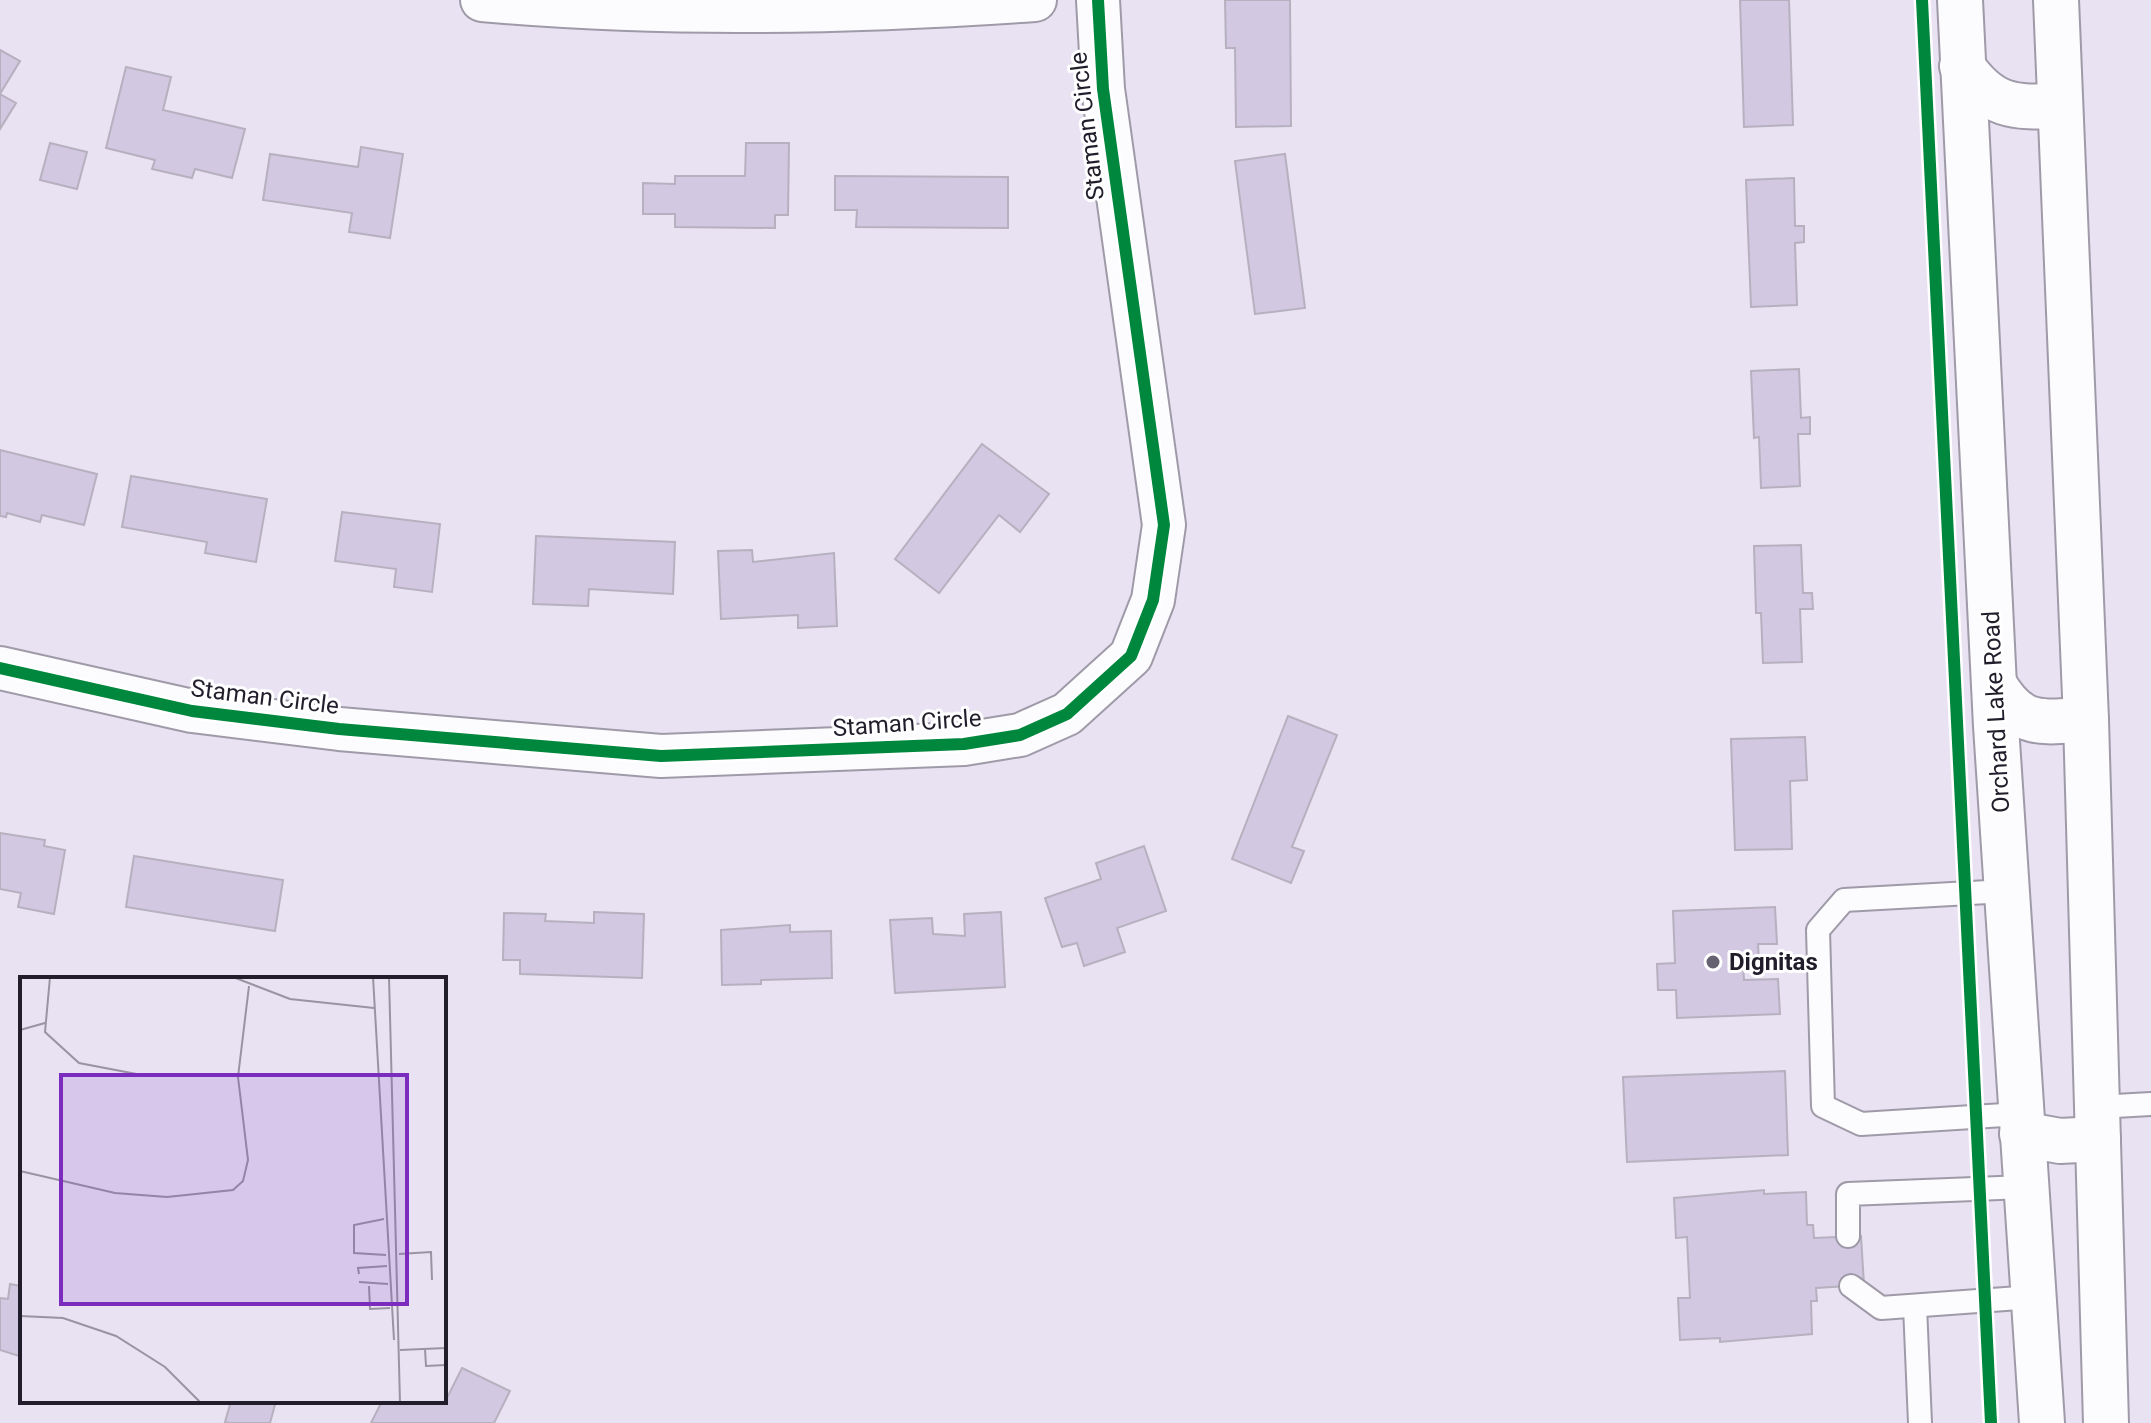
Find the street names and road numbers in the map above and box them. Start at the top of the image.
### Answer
street label: Staman Circle [1064,50,1110,202]
street label: Orchard Lake Road [1977,610,2015,814]
street label: Staman Circle [189,674,341,720]
street label: Staman Circle [832,704,982,742]

